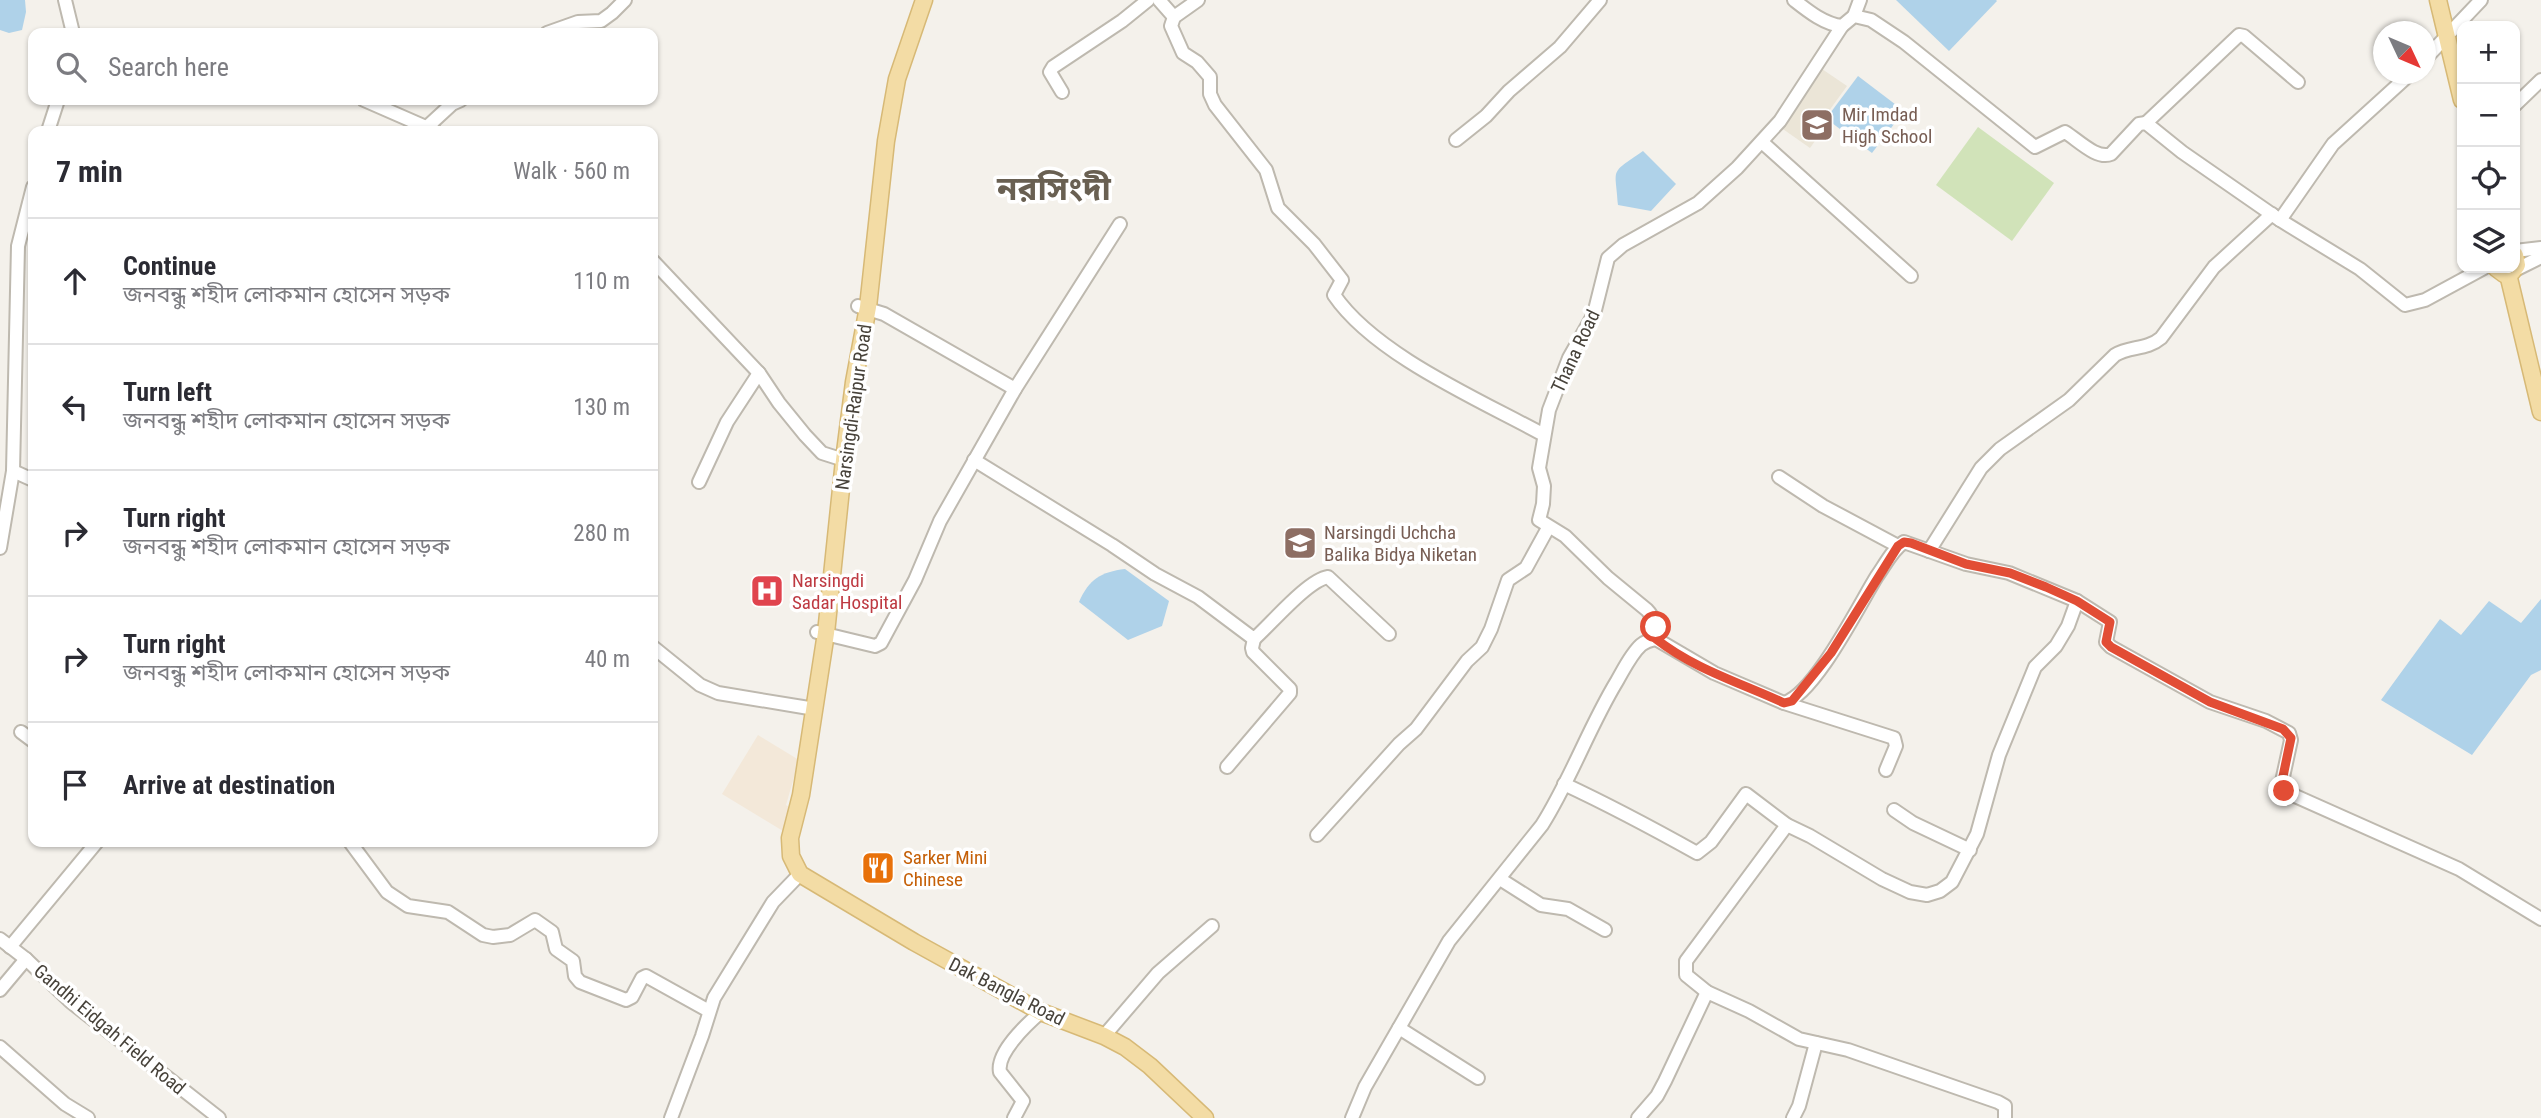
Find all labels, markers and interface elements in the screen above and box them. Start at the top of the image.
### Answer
north arrow [2373,21,2436,84]
map controls [2457,21,2520,273]
button: + [2457,21,2520,84]
search box [28,28,658,105]
icon: search [52,48,90,86]
text: Search here [108,52,229,82]
button: − [2457,84,2520,147]
place label: Mir Imdad High School [1842,103,1932,148]
school or university icon: Mir Imdad High School [1798,106,1836,144]
button: locate [2457,147,2520,210]
text: 7 min [56,154,123,189]
text: Walk · 560 m [513,158,630,185]
district label: নরসিংদী [996,169,1112,208]
button: layers [2457,210,2520,273]
text: Continue [123,251,216,281]
icon: ahead [56,262,94,300]
text: 110 m [573,268,630,295]
text: জনবন্ধু শহীদ লোকমান হোসেন সড়ক [123,281,450,308]
street label: Thana Road [1546,306,1605,396]
street label: Narsingdi-Raipur Road [830,323,877,491]
text: Turn left [123,377,212,407]
icon: left [56,388,94,426]
text: 130 m [573,394,630,421]
text: জনবন্ধু শহীদ লোকমান হোসেন সড়ক [123,407,450,434]
text: Turn right [123,503,225,533]
icon: right [56,514,94,552]
text: 280 m [573,520,630,547]
place label: Narsingdi Uchcha Balika Bidya Niketan [1324,521,1477,566]
school or university icon: Narsingdi Uchcha Balika Bidya Niketan [1281,524,1319,562]
text: জনবন্ধু শহীদ লোকমান হোসেন সড়ক [123,533,450,560]
place label: Narsingdi Sadar Hospital [792,569,902,614]
hospital icon: Narsingdi Sadar Hospital [748,572,786,610]
route start [1640,611,1671,642]
text: Turn right [123,629,225,659]
icon: right [56,640,94,678]
text: 40 m [585,646,630,673]
text: জনবন্ধু শহীদ লোকমান হোসেন সড়ক [123,659,450,686]
icon: arrive [56,766,94,804]
text: Arrive at destination [123,770,335,800]
route end [2268,775,2299,806]
place label: Sarker Mini Chinese [903,846,987,891]
restaurant icon: Sarker Mini Chinese [859,849,897,887]
street label: Dak Bangla Road [945,952,1069,1030]
street label: Gandhi Eidgah Field Road [29,959,190,1100]

